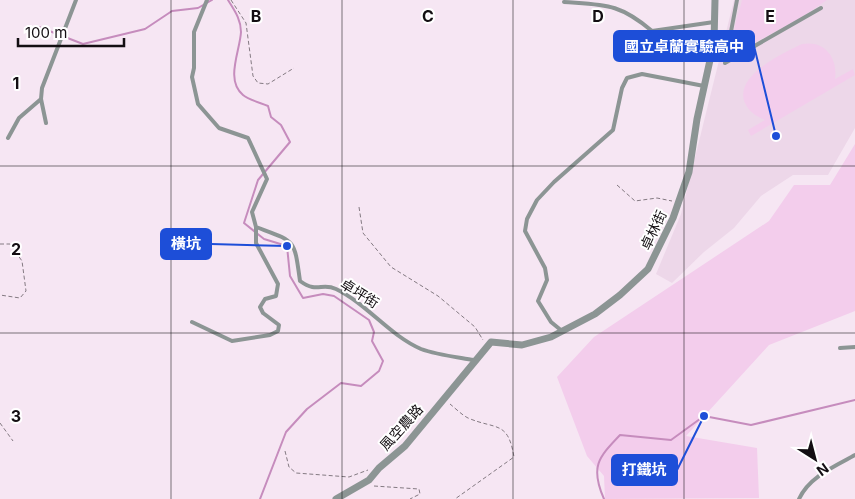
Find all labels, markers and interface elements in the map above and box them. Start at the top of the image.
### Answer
text: B [251,6,261,26]
text: C [422,6,434,26]
text: D [592,6,604,26]
text: E [765,6,775,26]
scale bar [18,15,124,47]
text: 100 m [25,23,67,42]
callout: 國立卓蘭實驗高中 [614,31,754,61]
text: 國立卓蘭實驗高中 [624,37,744,56]
text: 1 [13,73,19,93]
street label: 卓林街 [636,207,670,253]
callout: 橫坑 [161,229,211,259]
text: 橫坑 [171,234,201,253]
text: 2 [11,239,21,259]
street label: 卓坪街 [338,275,382,311]
street label: 風空農路 [376,401,426,453]
text: 3 [11,406,21,426]
north arrow [790,434,840,484]
callout: 打鐵坑 [612,455,677,485]
text: 打鐵坑 [621,460,667,479]
text: N [814,460,832,480]

